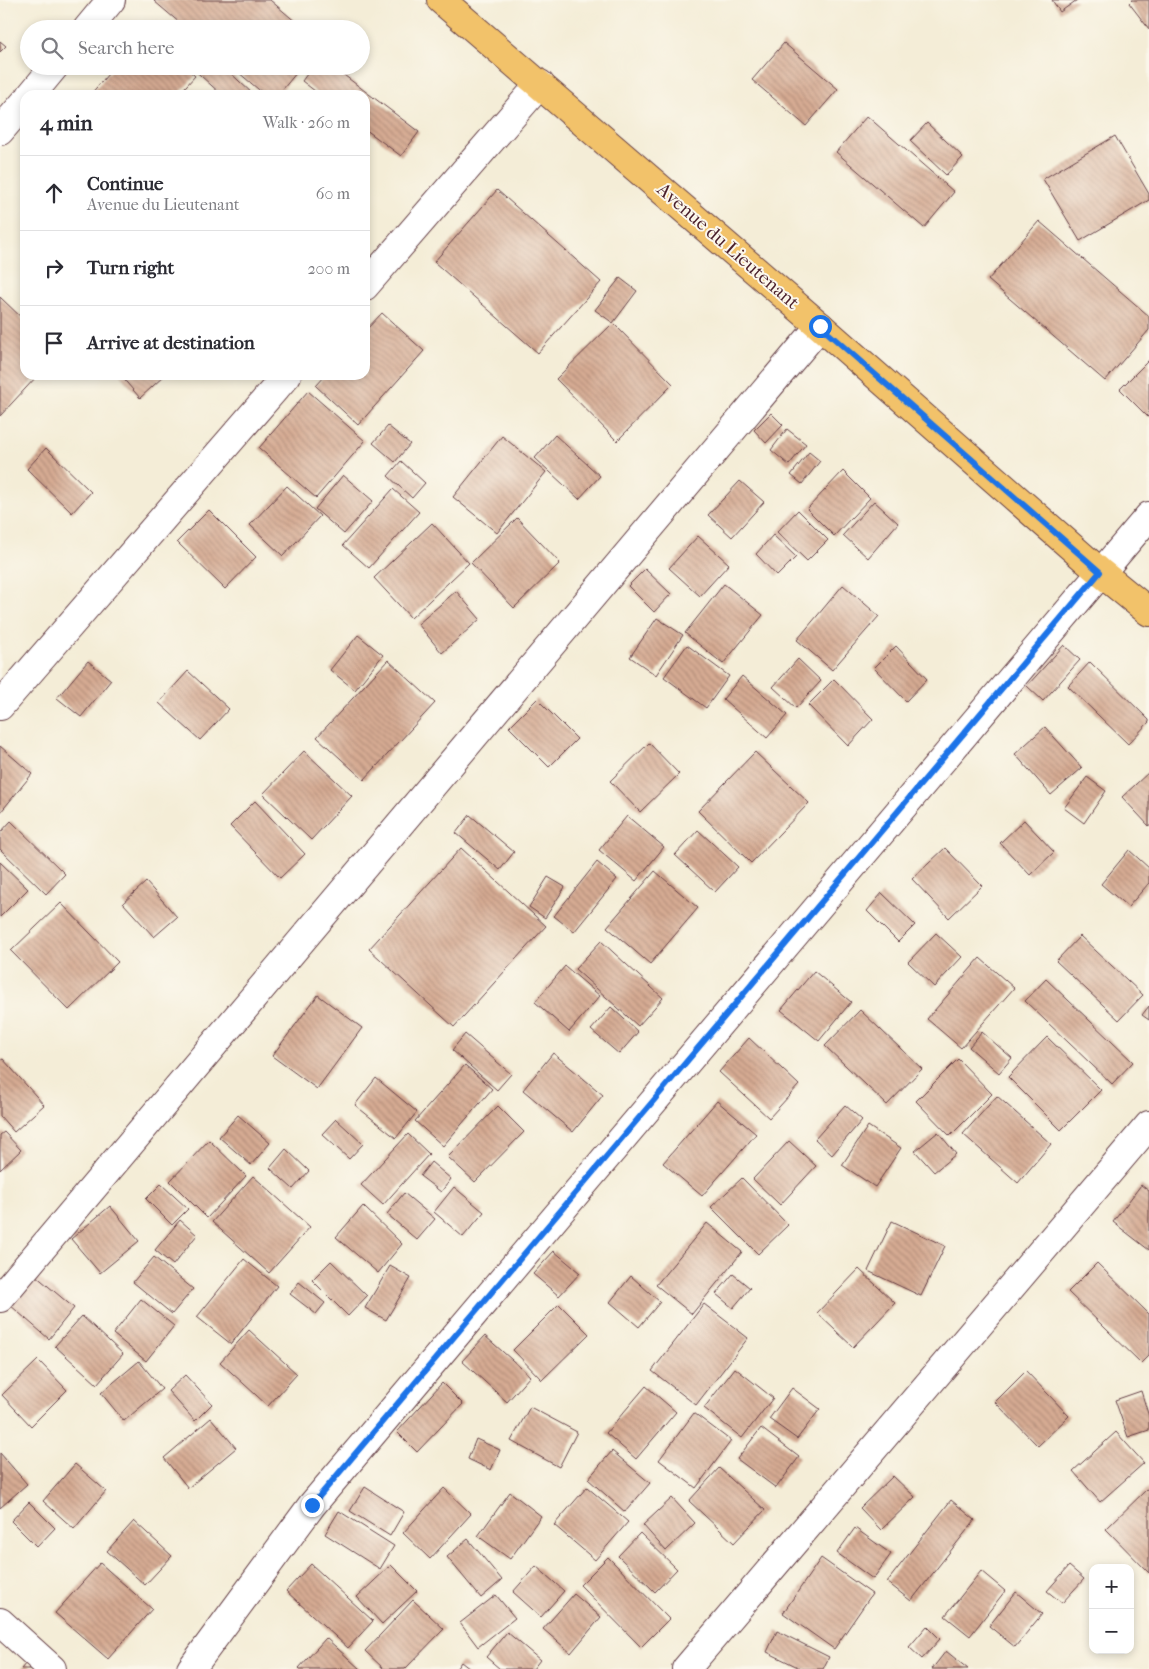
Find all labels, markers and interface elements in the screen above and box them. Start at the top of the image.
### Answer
search box [20,20,370,75]
icon: search [38,34,66,62]
text: Search here [78,37,174,59]
text: 4 min [40,111,93,135]
text: Walk · 260 m [263,113,350,132]
text: Continue [87,173,163,195]
street label: Avenue du Lieutenant [652,178,804,314]
icon: ahead [40,179,68,207]
text: 60 m [316,184,350,203]
text: Avenue du Lieutenant [87,195,240,214]
icon: right [40,254,68,282]
text: Turn right [87,257,174,279]
text: 200 m [307,259,350,278]
route start [809,315,832,338]
icon: arrive [40,329,68,357]
text: Arrive at destination [87,332,255,354]
route end [301,1494,324,1517]
map controls [1089,1564,1134,1654]
button: + [1089,1564,1134,1609]
button: − [1089,1609,1134,1654]

